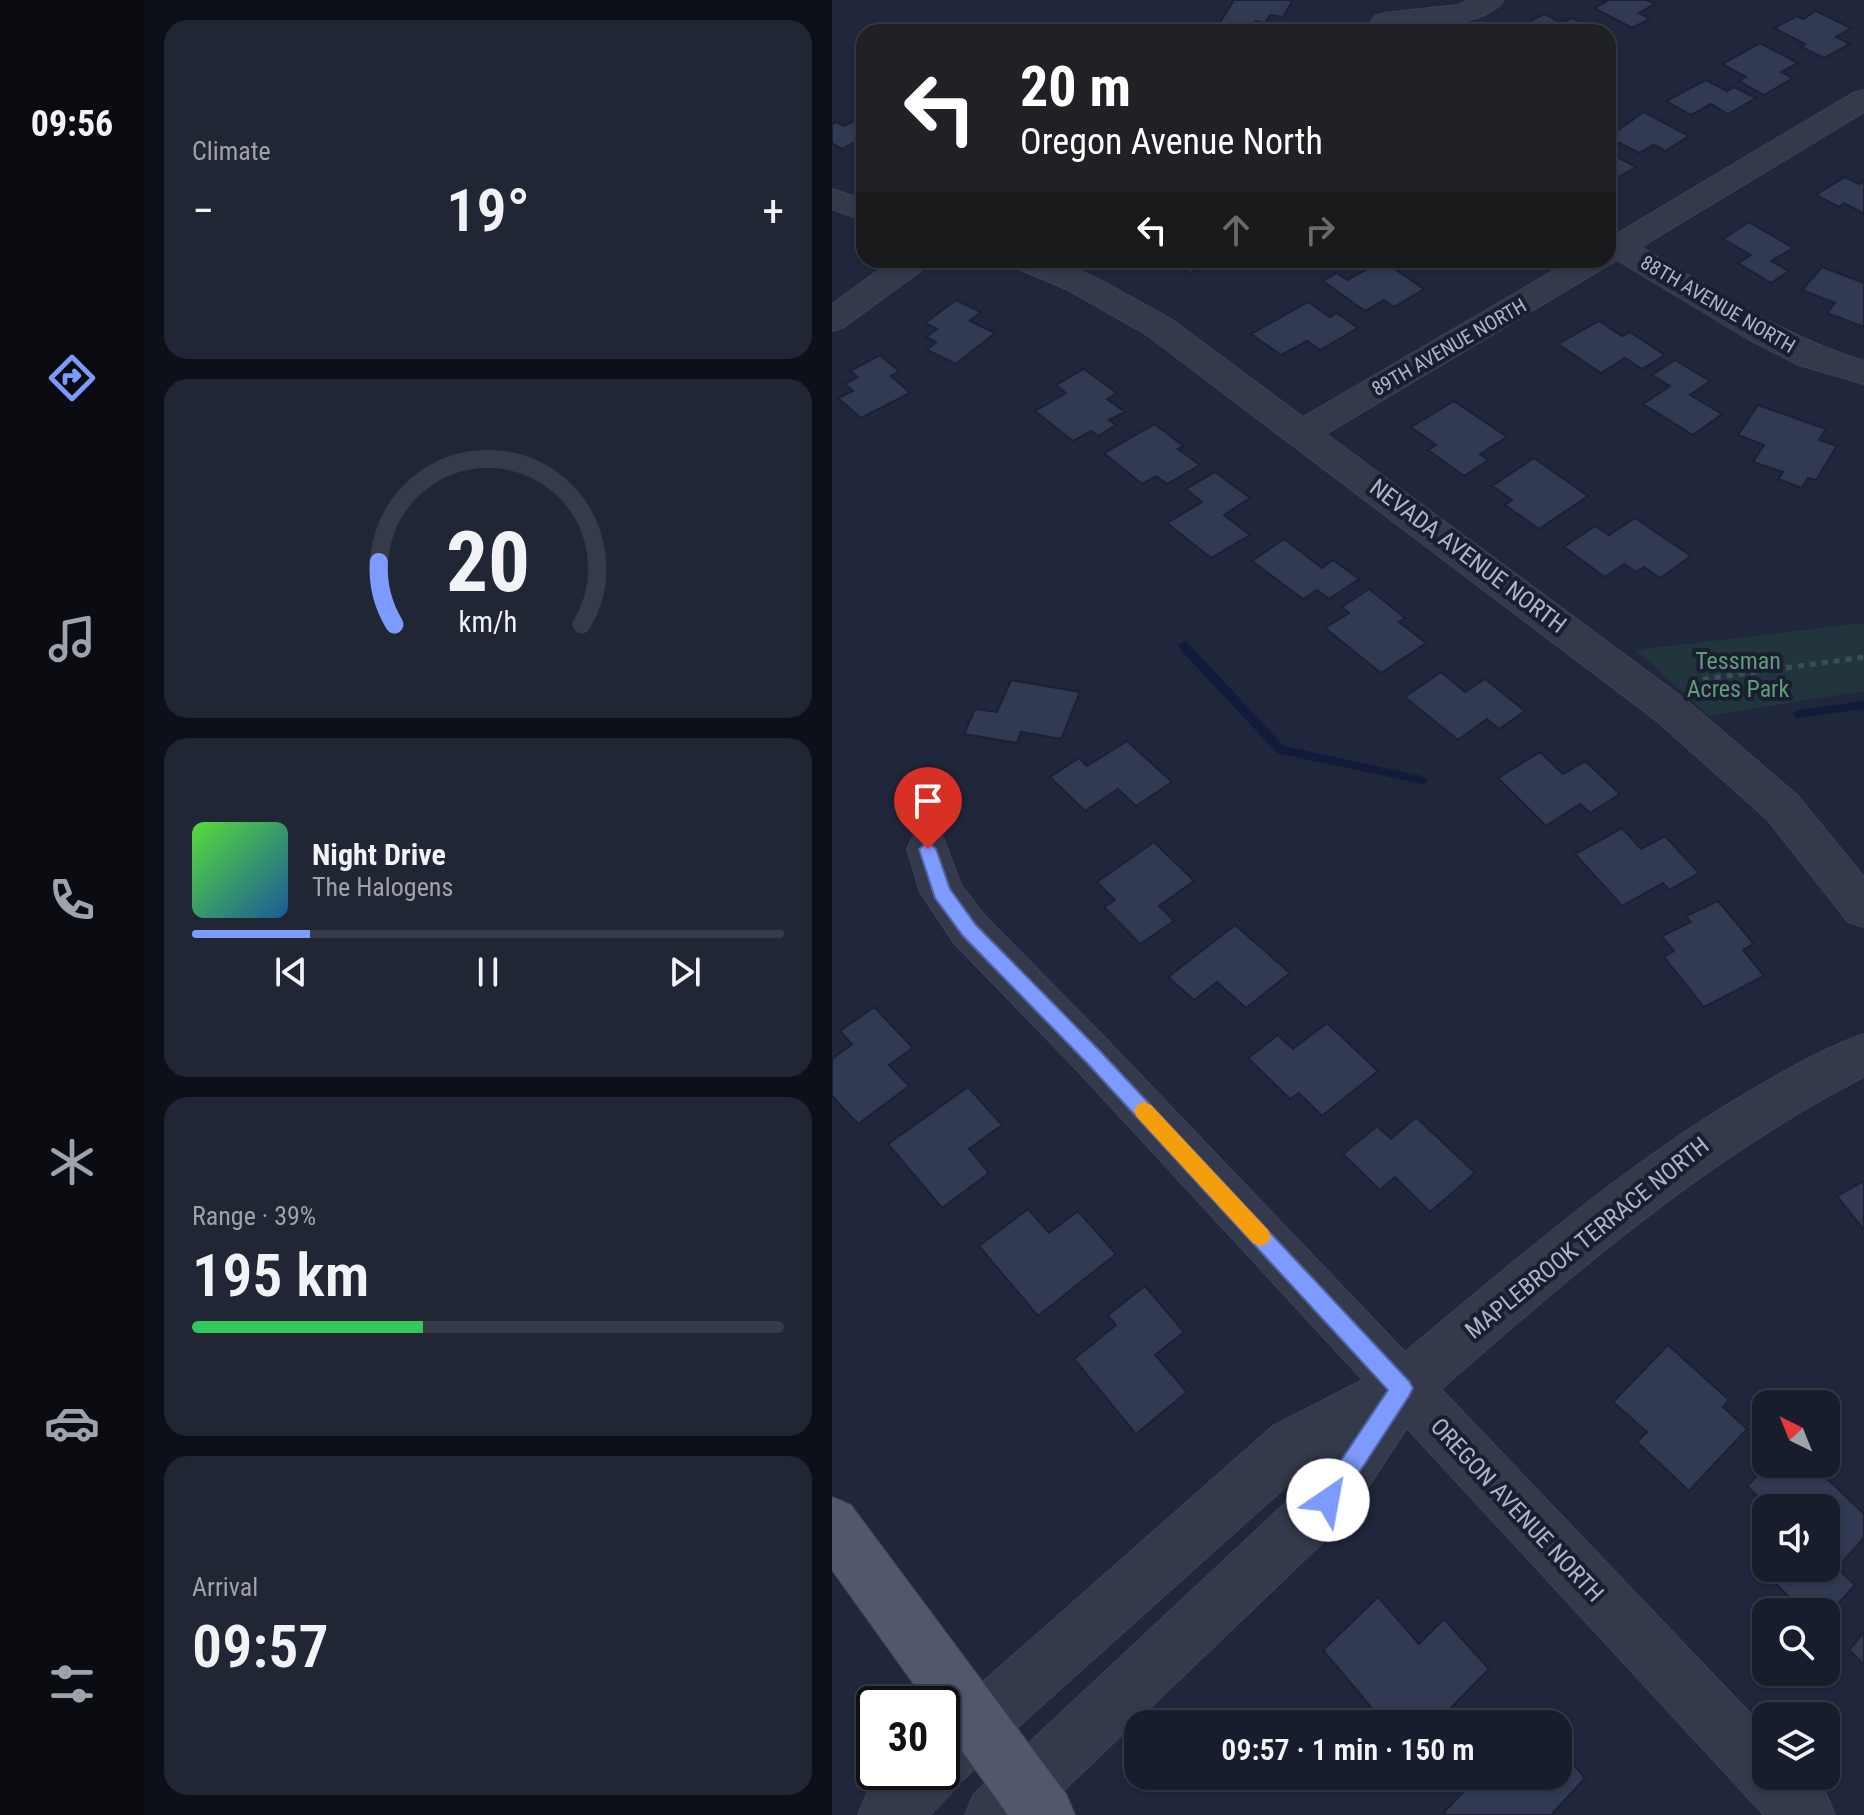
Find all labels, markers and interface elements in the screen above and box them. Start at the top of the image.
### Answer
text: 20 m [1020,54,1131,120]
icon: left [888,56,992,160]
text: 09:56 [31,103,113,145]
text: Oregon Avenue North [1020,121,1323,163]
text: Climate [192,136,271,166]
text: 19° [446,175,530,246]
text: − [192,185,214,237]
text: + [762,185,784,237]
icon: left [1130,208,1174,252]
icon: ahead [1214,208,1258,252]
icon: right [1298,208,1342,252]
street label: 88TH AVENUE NORTH [1637,250,1799,358]
street label: 89TH AVENUE NORTH [1368,293,1530,401]
icon: directions [44,350,100,406]
street label: NEVADA AVENUE NORTH [1364,473,1572,639]
text: 20 [446,513,530,610]
text: km/h [459,605,517,639]
icon: music [44,611,100,667]
park label: Tessman Acres Park [1687,647,1789,703]
pin [894,767,962,849]
icon: arrive [906,779,950,823]
text: Night Drive [312,837,446,872]
icon: phone [44,872,100,928]
text: The Halogens [312,872,453,902]
icon: previous [269,950,313,994]
icon: pause [466,950,510,994]
icon: next [663,950,707,994]
street label: MAPLEBROOK TERRACE NORTH [1460,1131,1714,1345]
icon: climate [44,1134,100,1190]
text: Range · 39% [192,1201,316,1231]
text: 195 km [192,1240,369,1311]
north arrow [1752,1390,1840,1478]
map controls [1752,1390,1840,1790]
icon: car [44,1395,100,1451]
street label: OREGON AVENUE NORTH [1425,1412,1609,1608]
position arrow [1286,1458,1370,1542]
button: sound [1752,1494,1840,1582]
text: Arrival [192,1572,258,1602]
button: search [1752,1598,1840,1686]
text: 09:57 [192,1611,329,1682]
icon: filters [44,1656,100,1712]
speed limit sign: 30 [856,1686,960,1790]
button: layers [1752,1702,1840,1790]
text: 09:57 · 1 min · 150 m [1221,1732,1475,1767]

